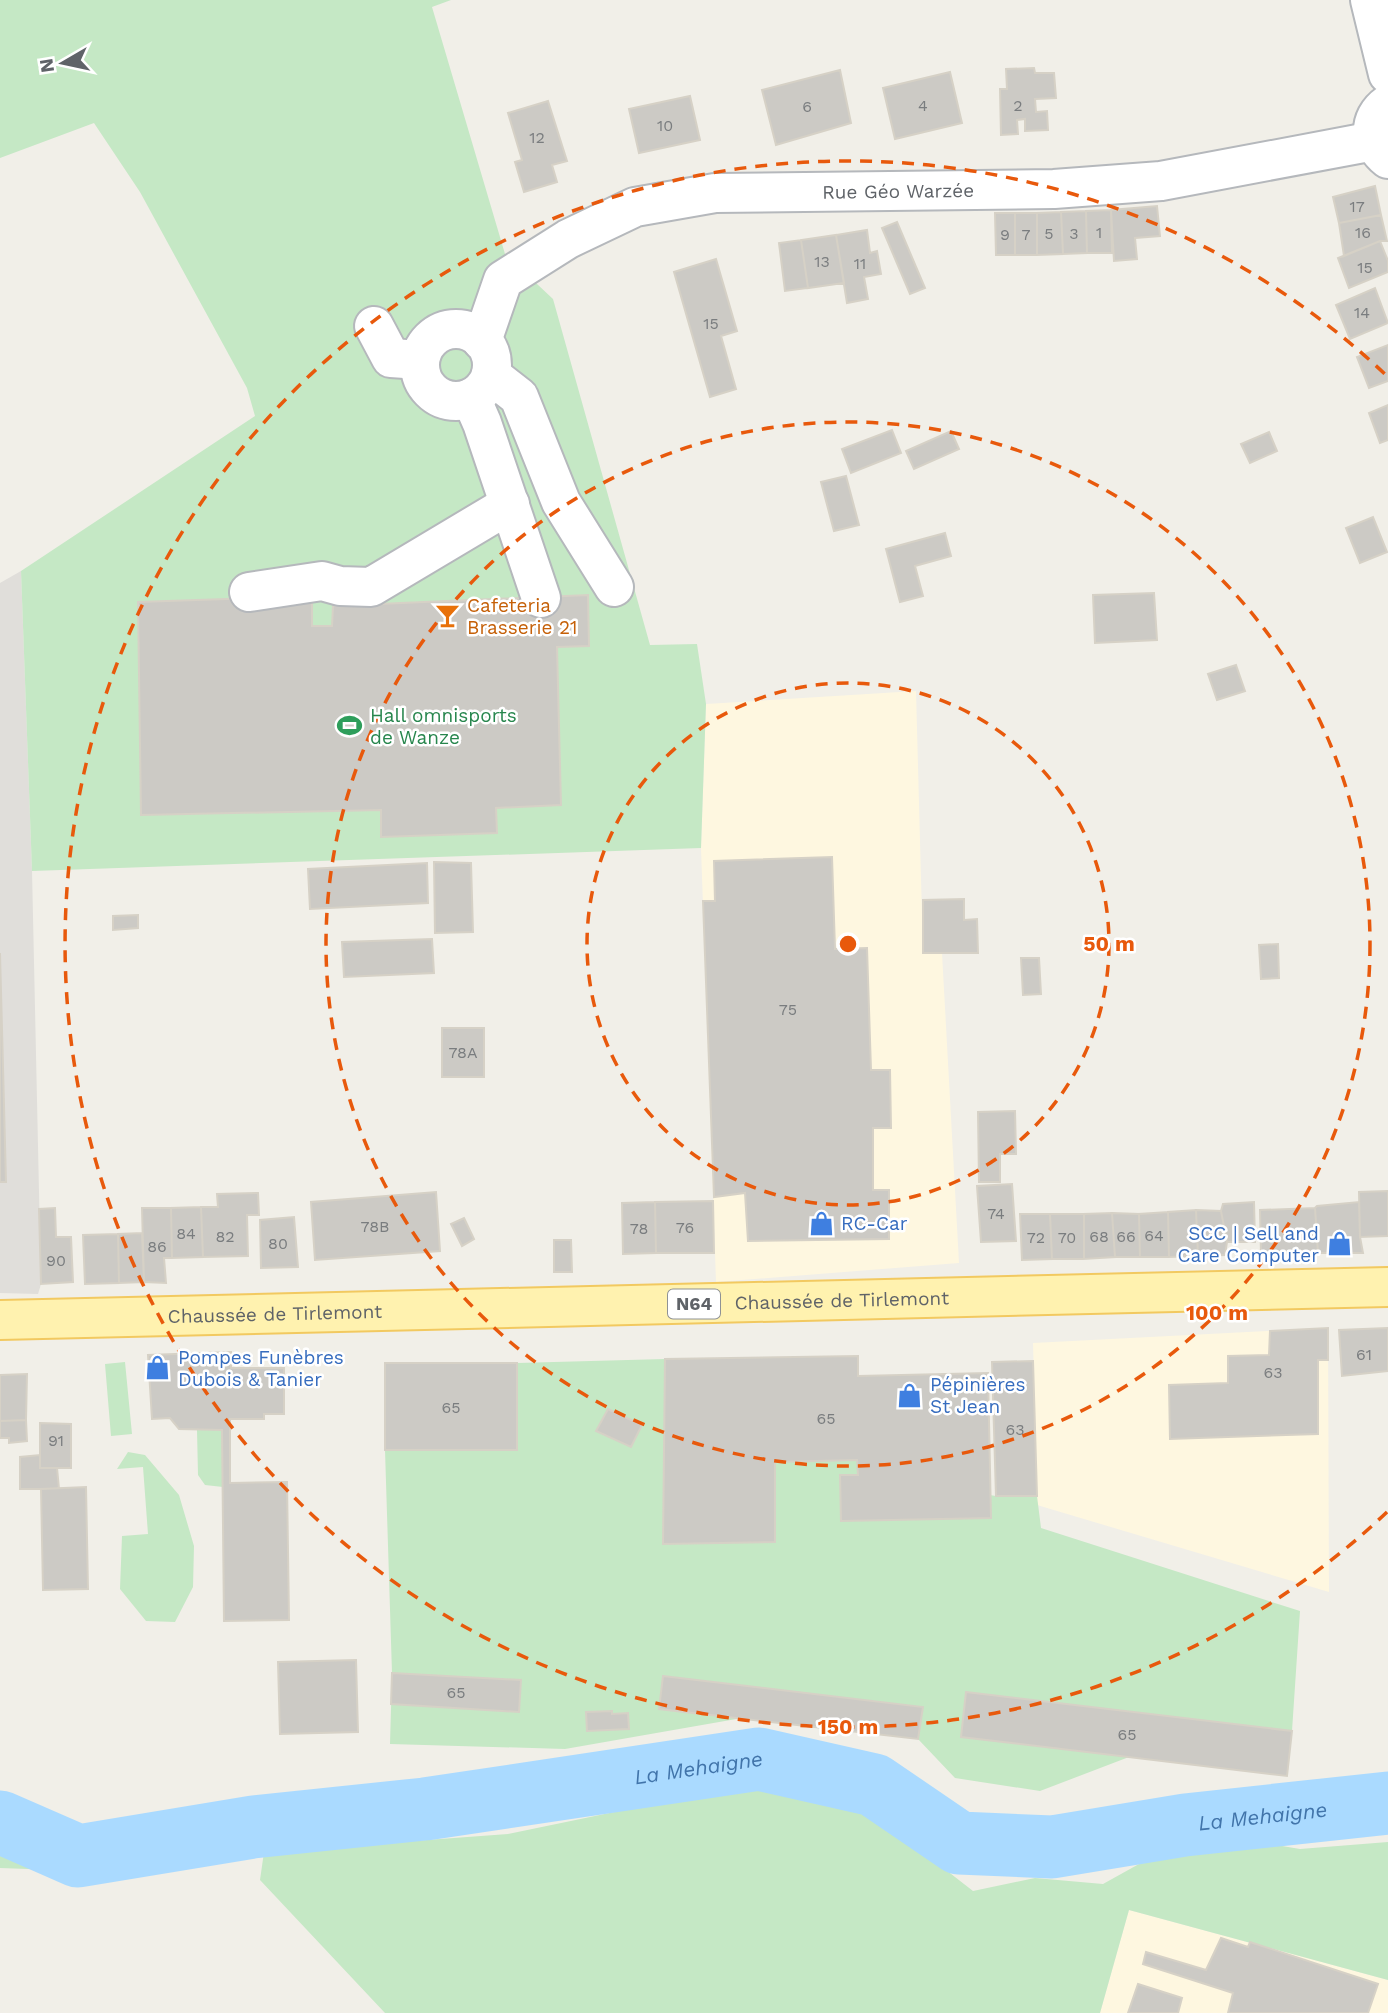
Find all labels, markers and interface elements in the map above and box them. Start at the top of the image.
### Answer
north arrow [28,28,98,98]
text: N [34,57,59,74]
house number: 4 [918,96,928,115]
house number: 2 [1013,96,1023,115]
house number: 6 [802,97,812,116]
house number: 10 [657,116,673,135]
house number: 12 [529,128,545,147]
street label: Rue Géo Warzée [822,179,974,204]
house number: 17 [1349,197,1365,216]
house number: 1 [1096,223,1102,242]
house number: 16 [1355,223,1371,242]
house number: 5 [1044,224,1054,243]
house number: 3 [1069,224,1079,243]
house number: 9 [1000,225,1010,244]
house number: 7 [1022,225,1031,244]
house number: 13 [814,252,830,271]
house number: 11 [854,254,866,273]
house number: 15 [1357,258,1373,277]
house number: 14 [1354,303,1370,322]
house number: 15 [703,314,719,333]
place label: Cafeteria Brasserie 21 [467,594,577,639]
bar icon: Cafeteria Brasserie 21 [433,602,461,630]
place label: Hall omnisports de Wanze [370,704,517,749]
sports icon: Hall omnisports de Wanze [336,712,364,740]
text: 50 m [1083,931,1135,956]
centre of rings [836,932,860,956]
house number: 75 [779,1000,797,1019]
house number: 78A [448,1043,478,1062]
house number: 74 [987,1204,1005,1223]
shop icon: RC-Car [807,1209,835,1237]
place label: RC-Car [841,1212,908,1235]
house number: 78B [361,1217,389,1236]
house number: 76 [676,1218,694,1237]
house number: 78 [630,1219,648,1238]
place label: SCC | Sell and Care Computer [1177,1222,1319,1267]
house number: 84 [176,1224,196,1243]
house number: 64 [1144,1226,1164,1245]
house number: 82 [215,1227,235,1246]
house number: 68 [1089,1227,1109,1246]
house number: 66 [1116,1227,1136,1246]
house number: 72 [1027,1228,1045,1247]
house number: 70 [1058,1228,1076,1247]
shop icon: SCC | Sell and Care Computer [1325,1230,1353,1258]
house number: 80 [268,1234,288,1253]
house number: 86 [147,1237,167,1256]
house number: 90 [46,1251,66,1270]
street label: Chaussée de Tirlemont [734,1286,949,1315]
road number: N64 [668,1289,720,1318]
street label: Chaussée de Tirlemont [167,1300,382,1328]
text: 100 m [1186,1300,1248,1325]
house number: 61 [1356,1345,1372,1364]
place label: Pompes Funèbres Dubois & Tanier [178,1346,344,1391]
shop icon: Pompes Funèbres Dubois & Tanier [144,1354,172,1382]
house number: 63 [1263,1363,1283,1382]
place label: Pépinières St Jean [930,1373,1026,1418]
shop icon: Pépinières St Jean [896,1381,924,1409]
house number: 65 [441,1398,461,1417]
house number: 65 [816,1409,836,1428]
house number: 63 [1005,1420,1025,1439]
house number: 91 [48,1431,64,1450]
house number: 65 [446,1683,466,1702]
text: 150 m [818,1714,878,1739]
house number: 65 [1117,1725,1137,1744]
water label: La Mehaigne [633,1746,764,1790]
water label: La Mehaigne [1197,1797,1328,1835]

